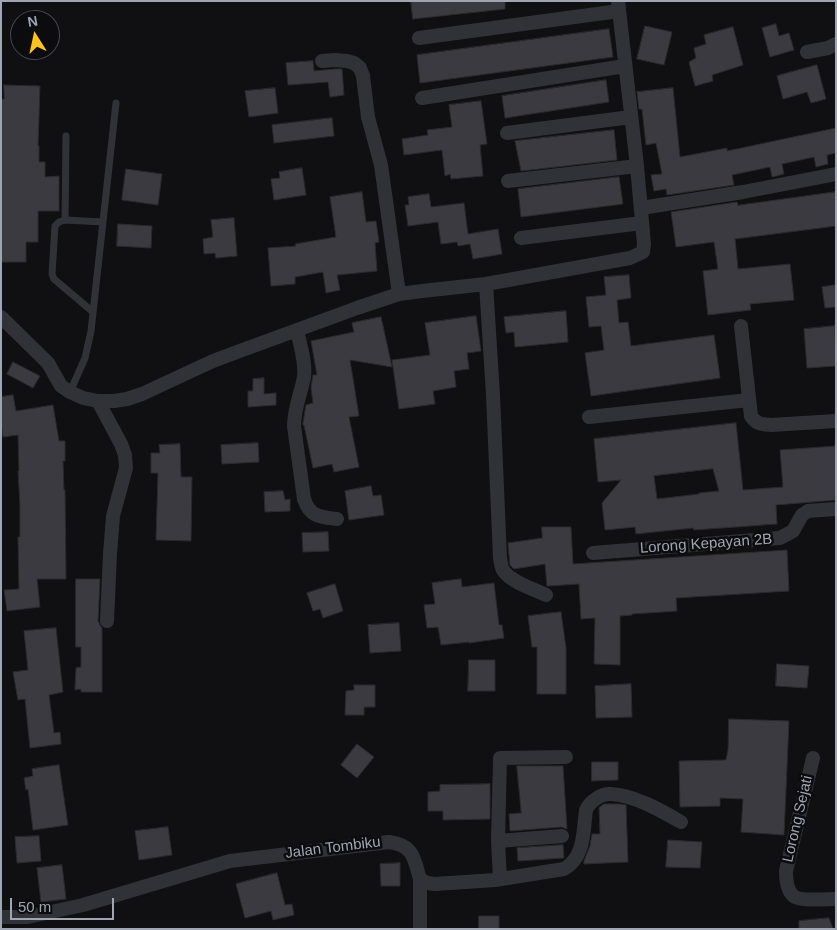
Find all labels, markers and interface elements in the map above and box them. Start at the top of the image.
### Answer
north arrow [10,10,60,60]
text: N [26,12,39,30]
street label: Lorong Kepayan 2B [639,530,773,558]
street label: Lorong Sejati [779,774,817,864]
street label: Jalan Tombiku [284,833,382,863]
scale bar [12,888,116,920]
text: 50 m [18,898,51,915]

